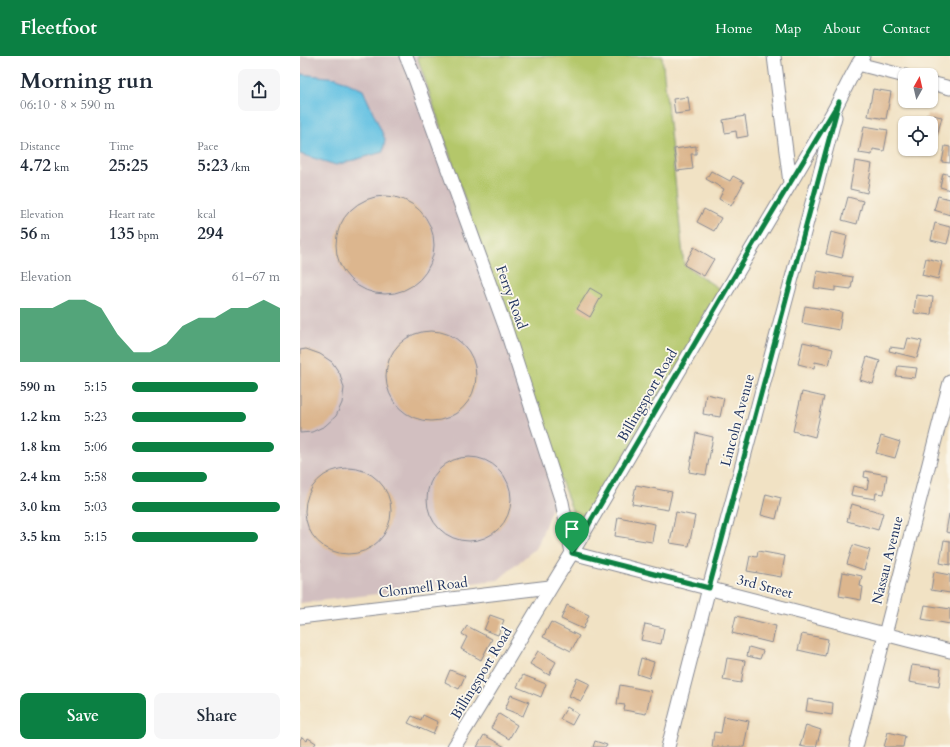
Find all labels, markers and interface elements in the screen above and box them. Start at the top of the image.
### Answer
text: Fleetfoot [20,15,97,41]
text: Home [715,19,753,38]
text: Map [775,19,801,38]
text: About [823,19,860,38]
text: Contact [882,19,930,38]
text: Morning run [20,66,153,96]
north arrow [898,68,938,108]
map controls [898,68,938,156]
button: share [238,69,280,111]
text: 06:10 · 8 × 590 m [20,96,115,114]
button: locate [898,116,938,156]
text: Distance [20,139,60,154]
text: Time [109,139,134,154]
text: Pace [197,139,219,154]
text: 4.72 [20,154,51,177]
text: 25:25 [109,154,148,177]
text: 5:23 [197,154,228,177]
text: km [51,160,69,175]
text: /km [228,160,250,175]
text: Elevation [20,207,64,222]
text: Heart rate [109,207,155,222]
text: kcal [197,207,216,222]
text: 56 [20,222,37,245]
text: 135 [109,222,135,245]
text: 294 [197,222,223,245]
text: m [37,228,50,243]
text: bpm [135,228,159,243]
street label: Ferry Road [491,263,532,332]
text: Elevation [20,268,72,286]
text: 61–67 m [232,268,280,286]
street label: Billingsport Road [613,345,682,445]
street label: Lincoln Avenue [716,372,759,468]
text: 590 m [20,378,55,396]
text: 5:15 [84,378,107,396]
text: 1.2 km [20,408,61,426]
text: 5:23 [84,408,107,426]
text: 1.8 km [20,438,61,456]
text: 5:06 [84,438,107,456]
text: 2.4 km [20,468,61,486]
text: 5:58 [84,468,107,486]
text: 3.0 km [20,498,61,516]
text: 5:03 [84,498,107,516]
pin [555,512,589,553]
street label: Nassau Avenue [867,514,908,606]
icon: arrive [561,518,583,540]
text: 3.5 km [20,528,61,546]
text: 5:15 [84,528,107,546]
street label: 3rd Street [735,570,795,603]
street label: Clonmell Road [377,573,469,602]
street label: Billingsport Road [446,623,517,723]
button: Save [20,693,146,739]
button: Share [154,693,280,739]

